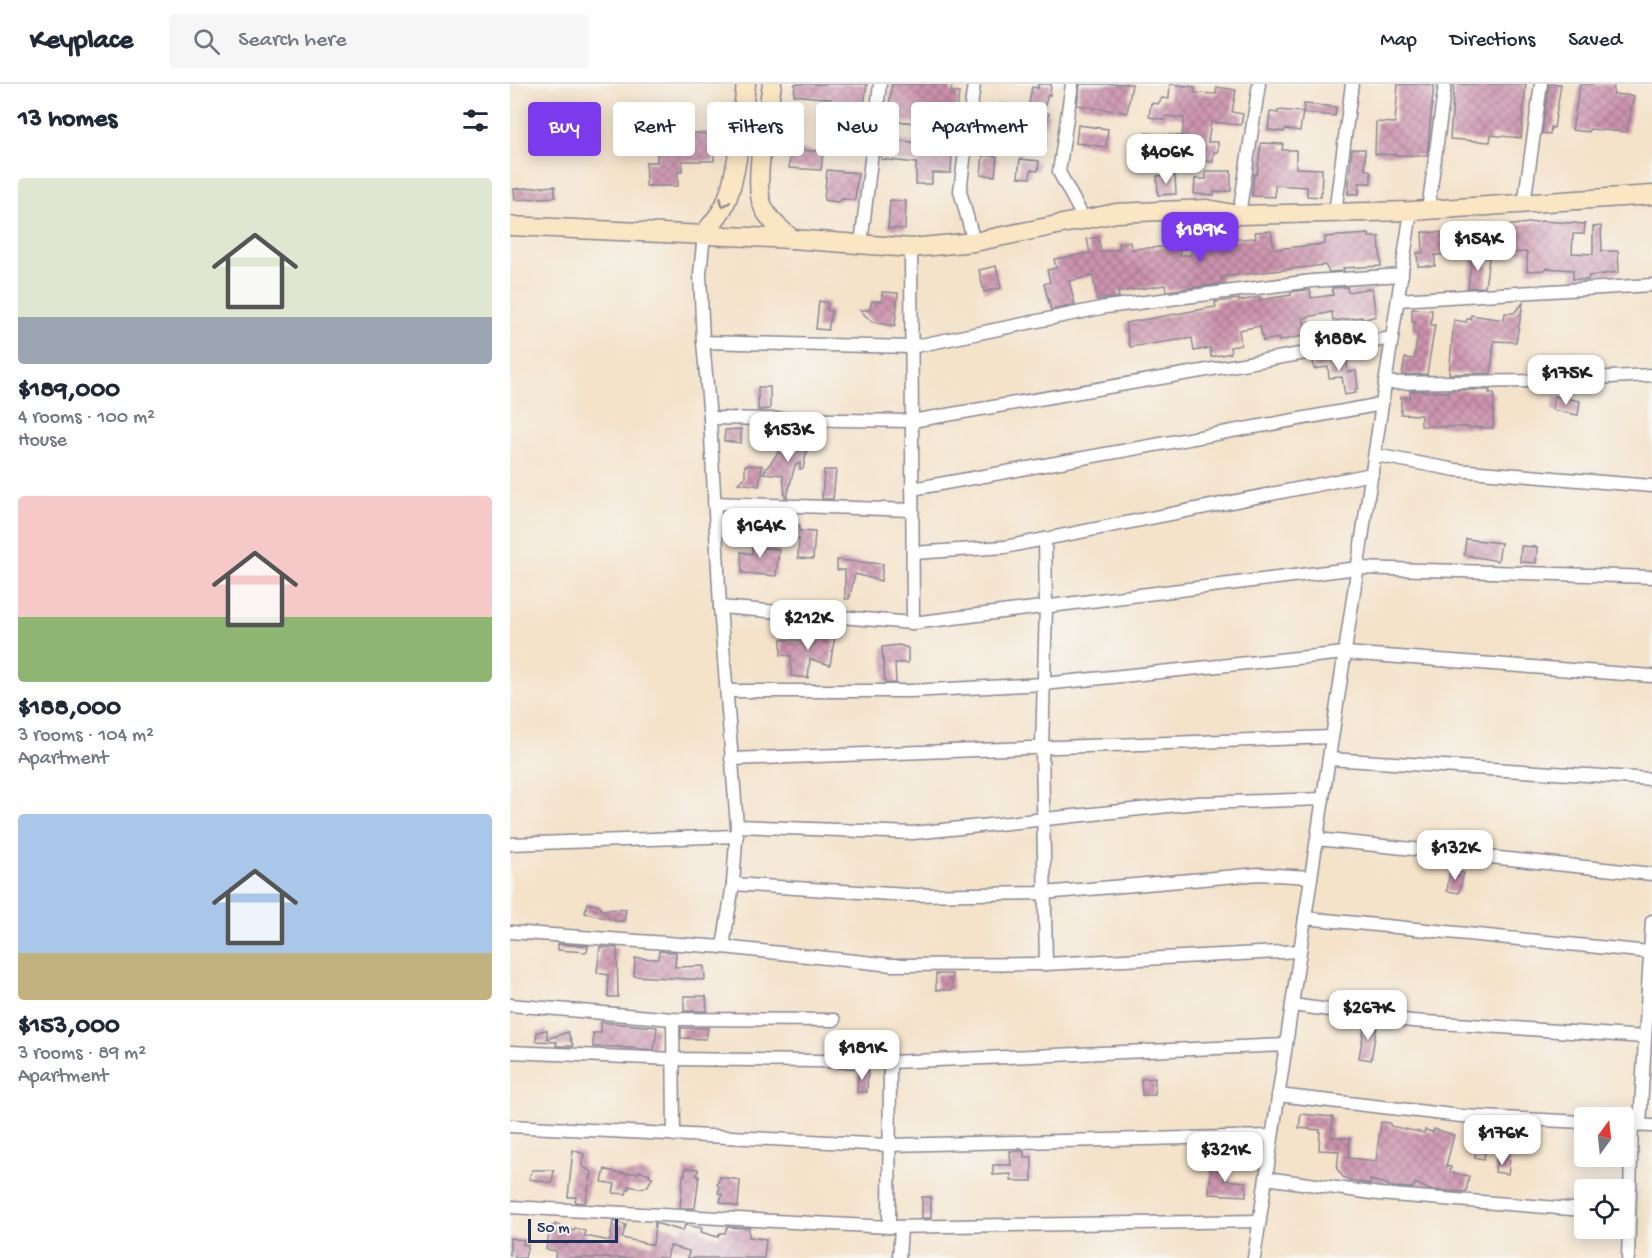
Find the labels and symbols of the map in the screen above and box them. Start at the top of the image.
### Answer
pin: $406K [1124,134,1208,185]
one-way arrow [719,197,731,208]
pin: $189K [1158,212,1242,263]
pin: $154K [1436,221,1520,272]
pin: $188K [1297,321,1381,372]
pin: $175K [1524,355,1608,406]
pin: $153K [746,412,830,463]
pin: $164K [718,508,802,559]
pin: $212K [766,600,850,651]
pin: $132K [1413,830,1497,881]
pin: $267K [1326,990,1410,1041]
pin: $181K [820,1030,904,1081]
north arrow [1574,1107,1634,1167]
pin: $176K [1460,1115,1544,1166]
pin: $321K [1183,1132,1267,1183]
scale bar [528,1216,618,1244]

